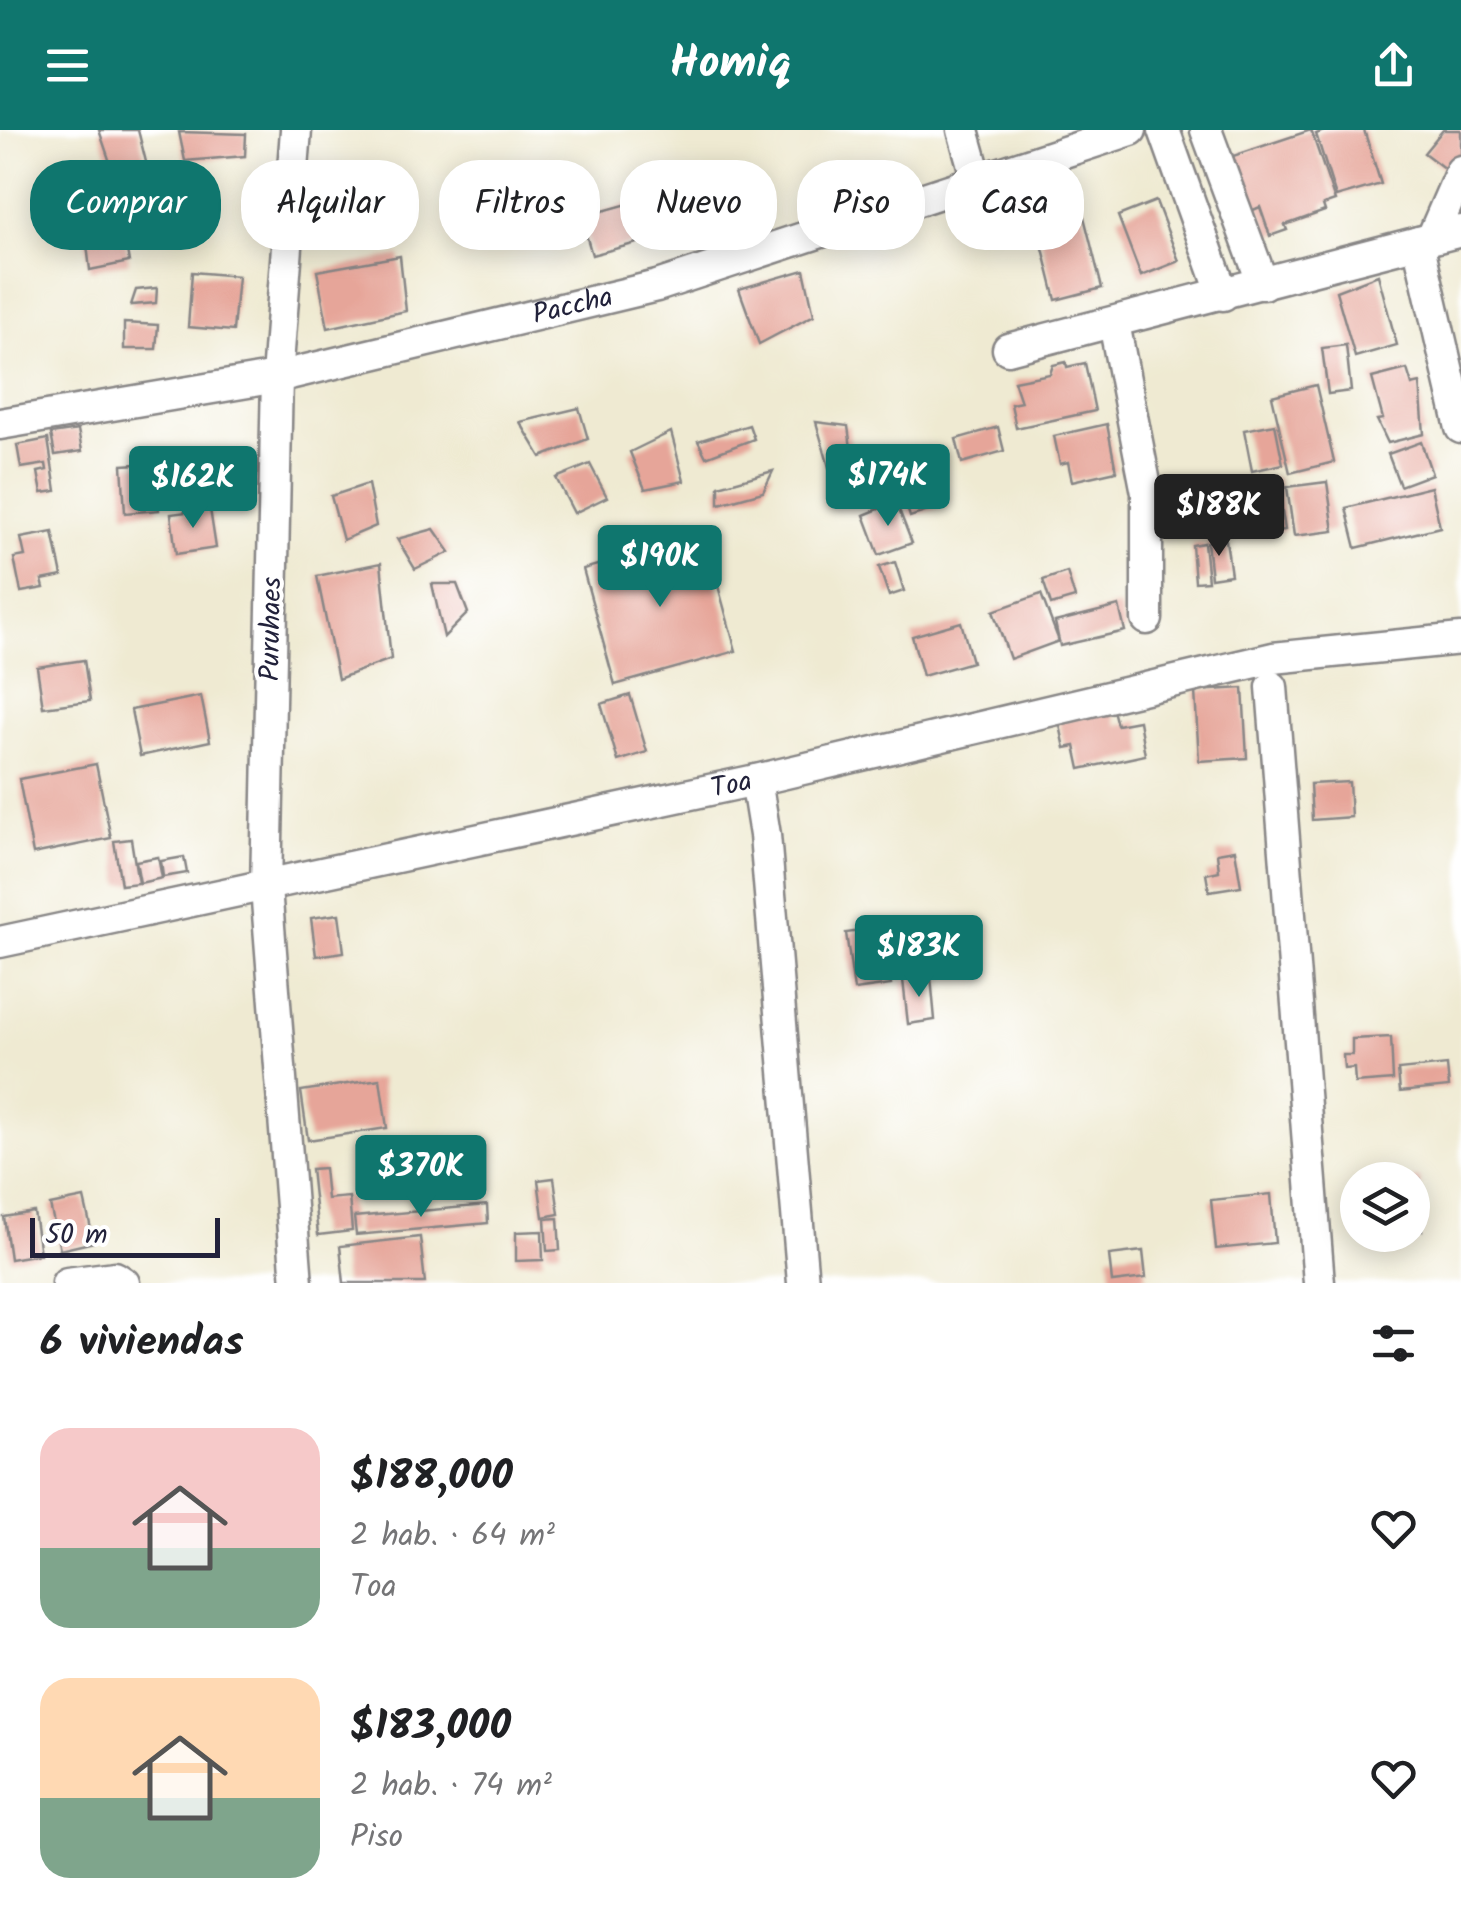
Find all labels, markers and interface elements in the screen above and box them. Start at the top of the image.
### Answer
text: Homiq [670,29,791,101]
icon: menu [40,38,95,93]
icon: share [1366,38,1421,93]
chip: Comprar [30,160,221,250]
chip: Alquilar [241,160,419,250]
chip: Filtros [439,160,600,250]
chip: Nuevo [620,160,777,250]
chip: Piso [797,160,925,250]
chip: Casa [945,160,1084,250]
street label: Paccha [528,275,618,338]
pin: $174K [818,444,958,529]
pin: $162K [123,446,263,531]
text: $174K [848,451,928,502]
text: $162K [151,453,235,504]
pin: $188K [1149,474,1289,559]
text: $188K [1176,481,1262,532]
pin: $190K [590,525,730,610]
text: $190K [620,532,700,583]
street label: Puruhaes [249,577,295,681]
street label: Toa [707,759,756,812]
pin: $183K [849,915,989,1000]
text: $183K [877,922,961,973]
pin: $370K [351,1135,491,1220]
text: $370K [377,1142,465,1193]
map controls [1340,1162,1430,1252]
button: layers [1340,1162,1430,1252]
scale bar [30,1213,220,1258]
text: 50 m [45,1213,108,1258]
text: 6 viviendas [40,1310,244,1377]
icon: filters [1366,1316,1421,1371]
text: $188,000 [350,1444,513,1511]
icon: home [120,1468,240,1588]
icon: heart [1366,1501,1421,1556]
text: 2 hab. · 64 m² [350,1511,555,1562]
text: Toa [350,1562,397,1613]
text: $183,000 [350,1694,511,1761]
icon: home [120,1718,240,1838]
icon: heart [1366,1751,1421,1806]
text: 2 hab. · 74 m² [350,1761,552,1812]
text: Piso [350,1812,403,1863]

